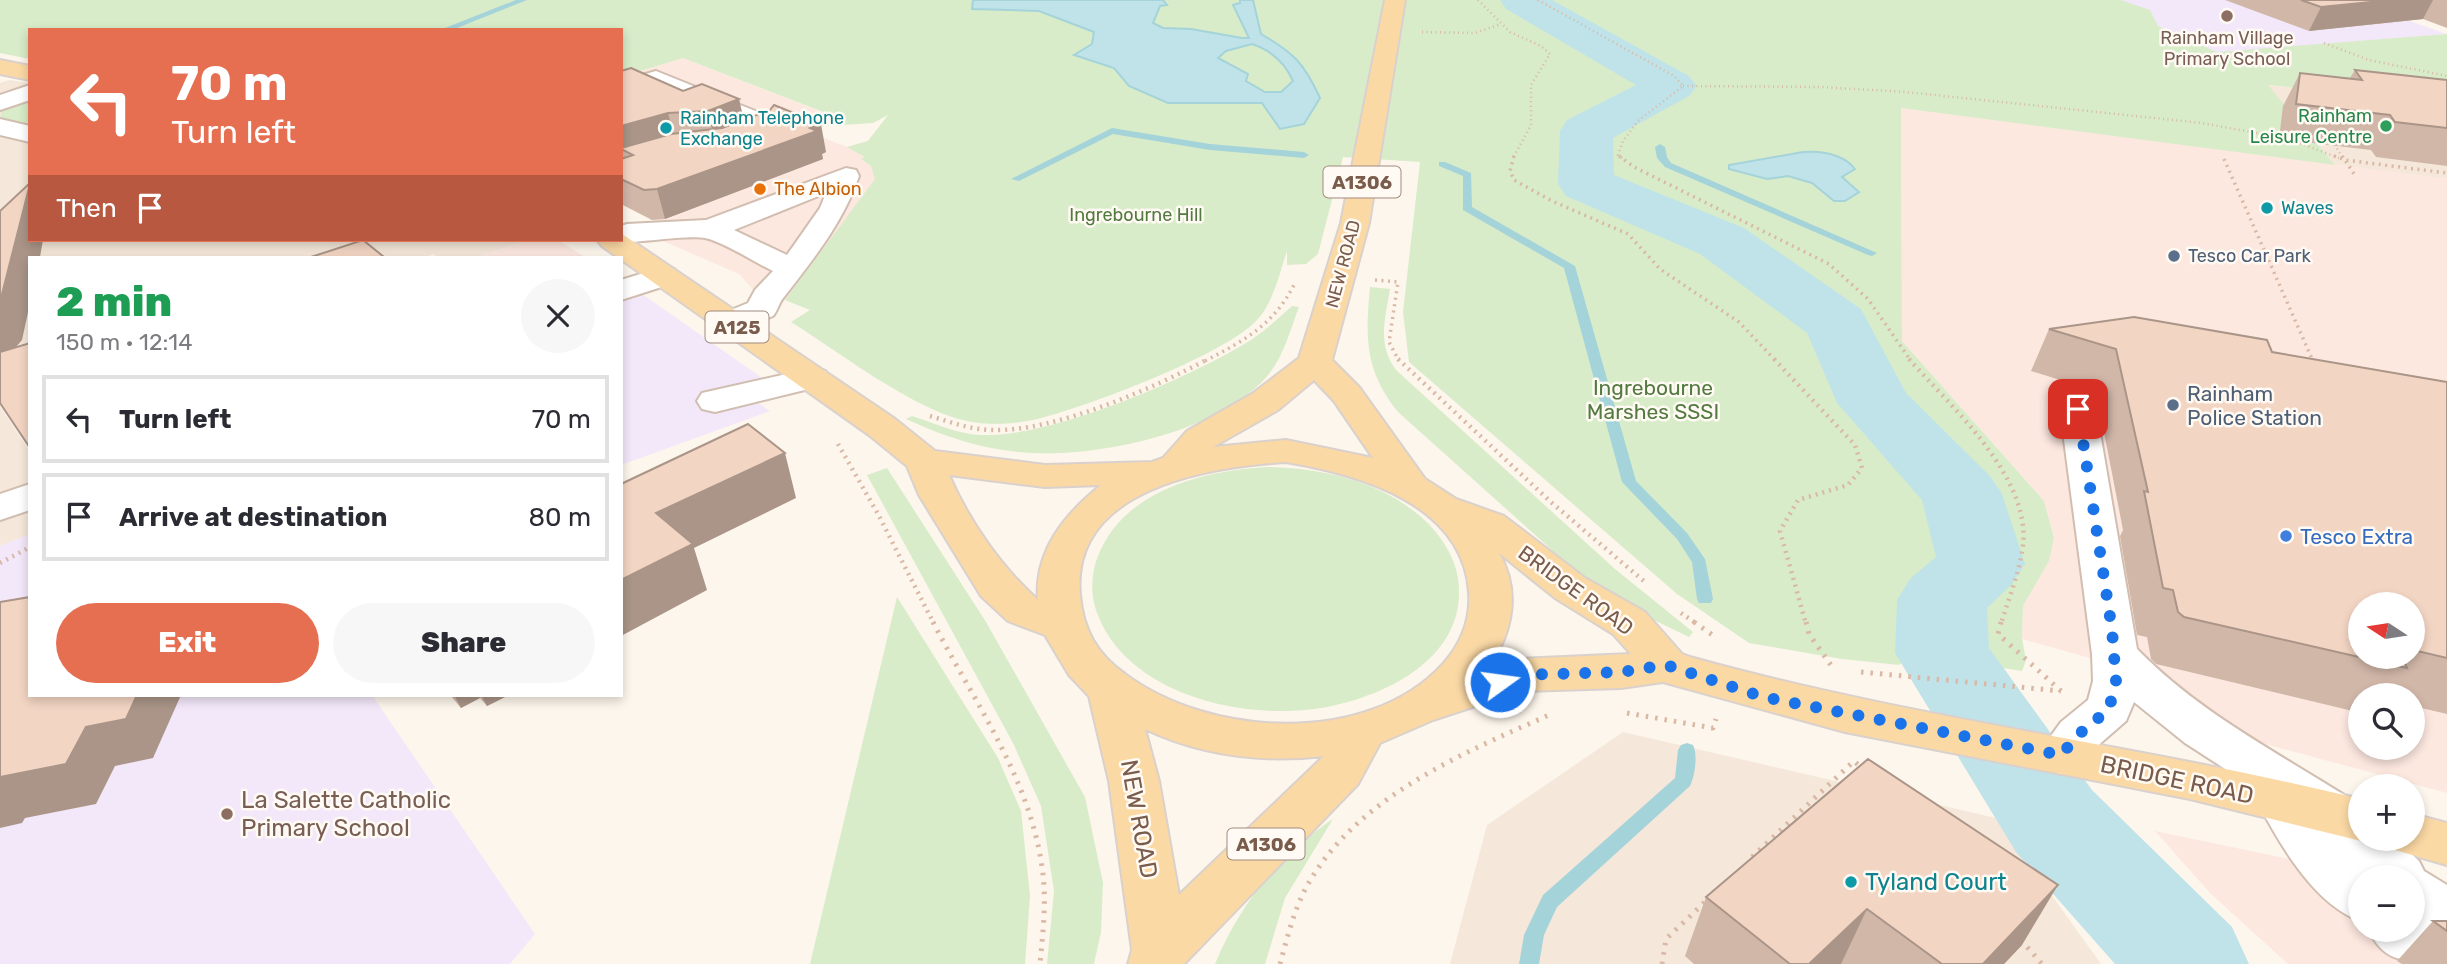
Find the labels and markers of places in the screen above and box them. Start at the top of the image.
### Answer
marker: Rainham Village Primary School [2219,8,2235,24]
place label: Rainham Village Primary School [2160,27,2294,70]
place label: Rainham Leisure Centre [2250,105,2372,148]
place label: Rainham Telephone Exchange [680,107,844,150]
marker: Rainham Leisure Centre [2378,118,2394,134]
marker: Rainham Telephone Exchange [658,120,674,136]
place label: The Albion [774,178,862,200]
marker: The Albion [752,181,768,197]
place label: Waves [2281,197,2334,219]
marker: Waves [2259,200,2275,216]
place label: Tesco Car Park [2188,245,2312,267]
marker: Tesco Car Park [2166,248,2182,264]
pin [2048,379,2108,439]
place label: Rainham Police Station [2187,381,2322,430]
marker: Rainham Police Station [2165,397,2181,413]
place label: Tesco Extra [2300,524,2413,549]
marker: Tesco Extra [2278,528,2294,544]
place label: La Salette Catholic Primary School [241,786,451,842]
marker: La Salette Catholic Primary School [219,806,235,822]
place label: Tyland Court [1865,868,2007,896]
marker: Tyland Court [1843,874,1859,890]

